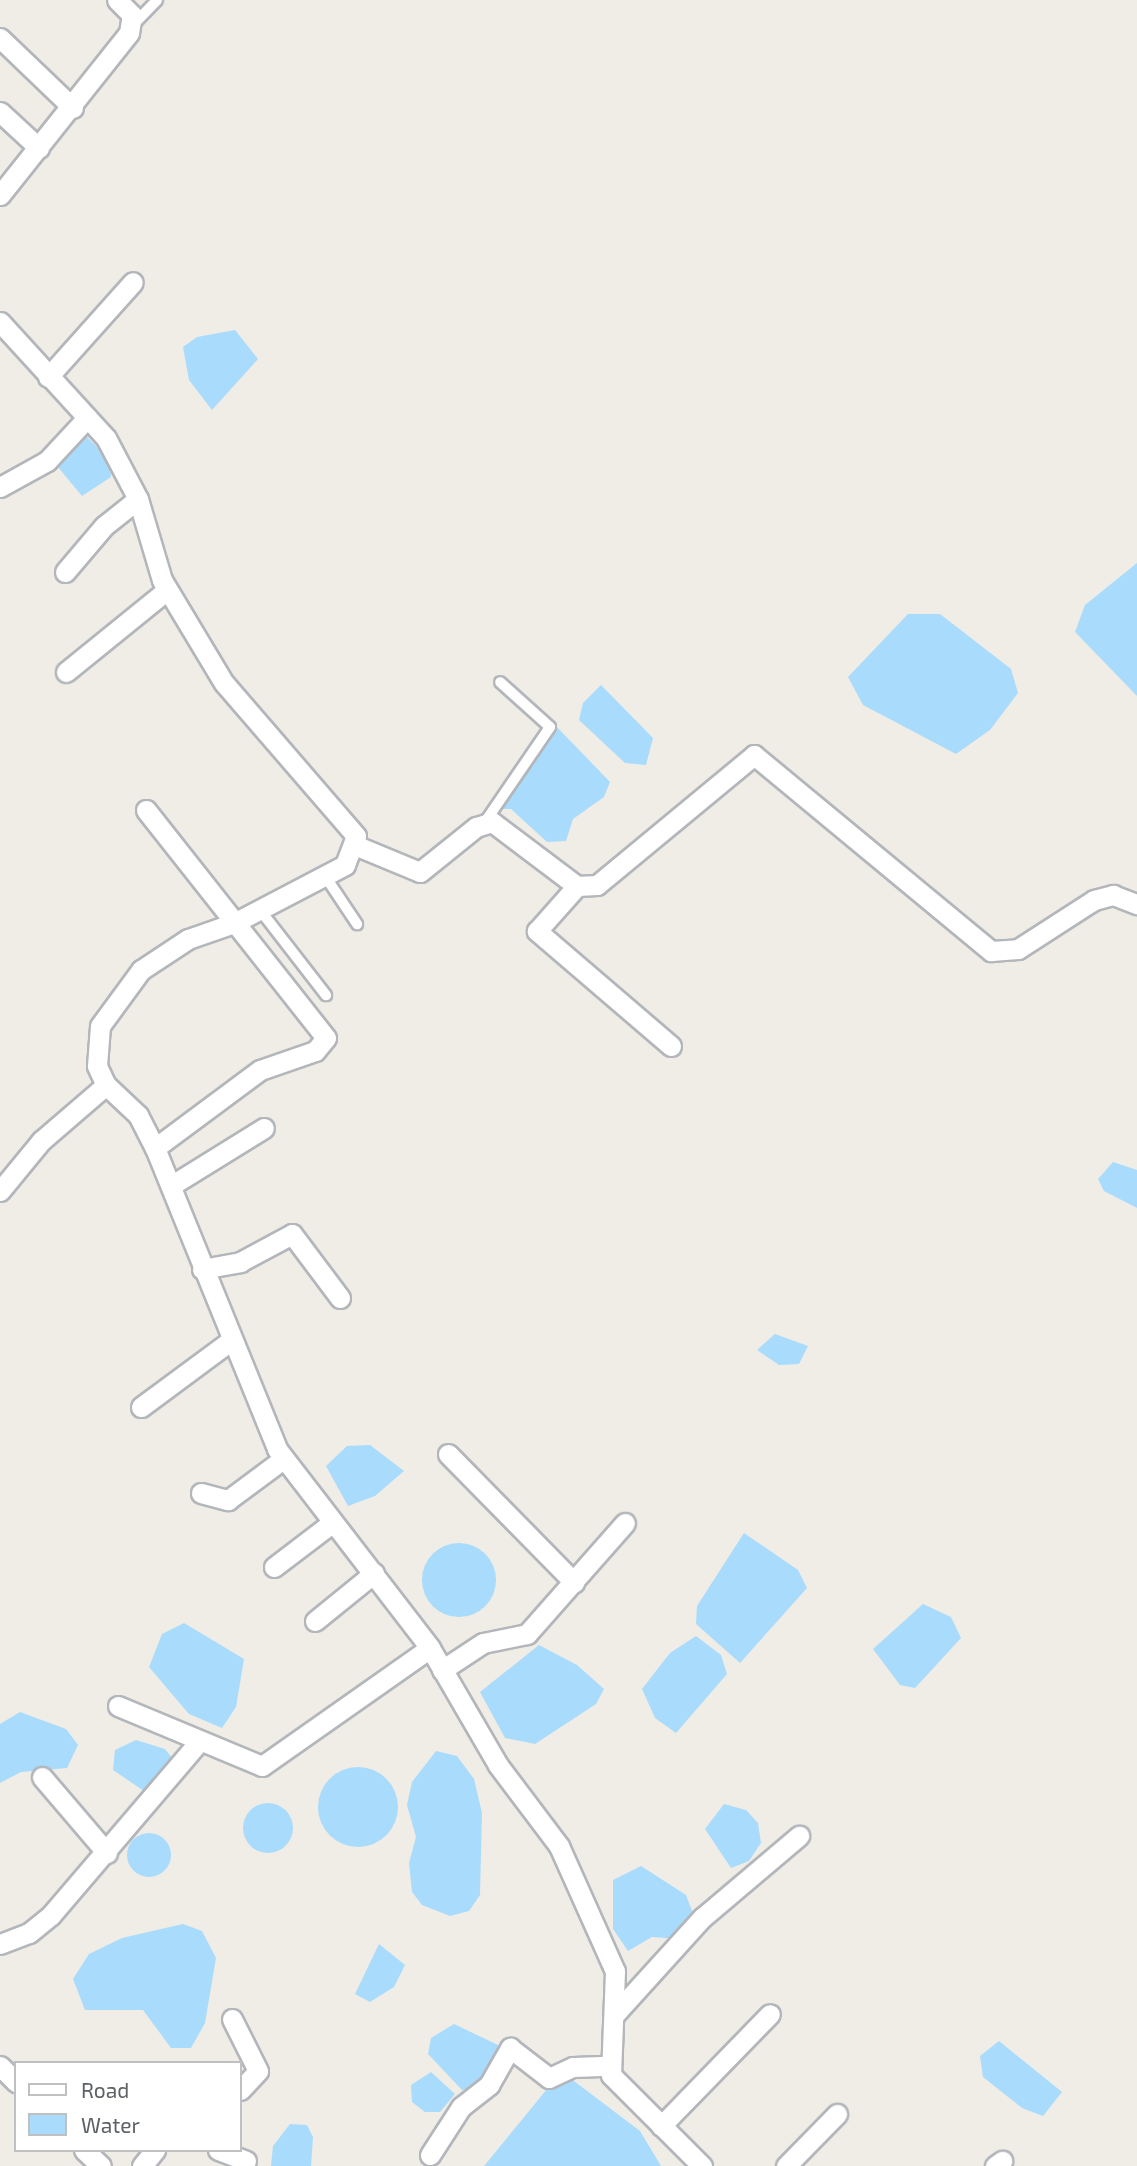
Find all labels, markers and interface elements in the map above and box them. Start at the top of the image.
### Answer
legend [14,2061,242,2152]
text: Road [81,2077,129,2102]
text: Water [81,2112,140,2137]

